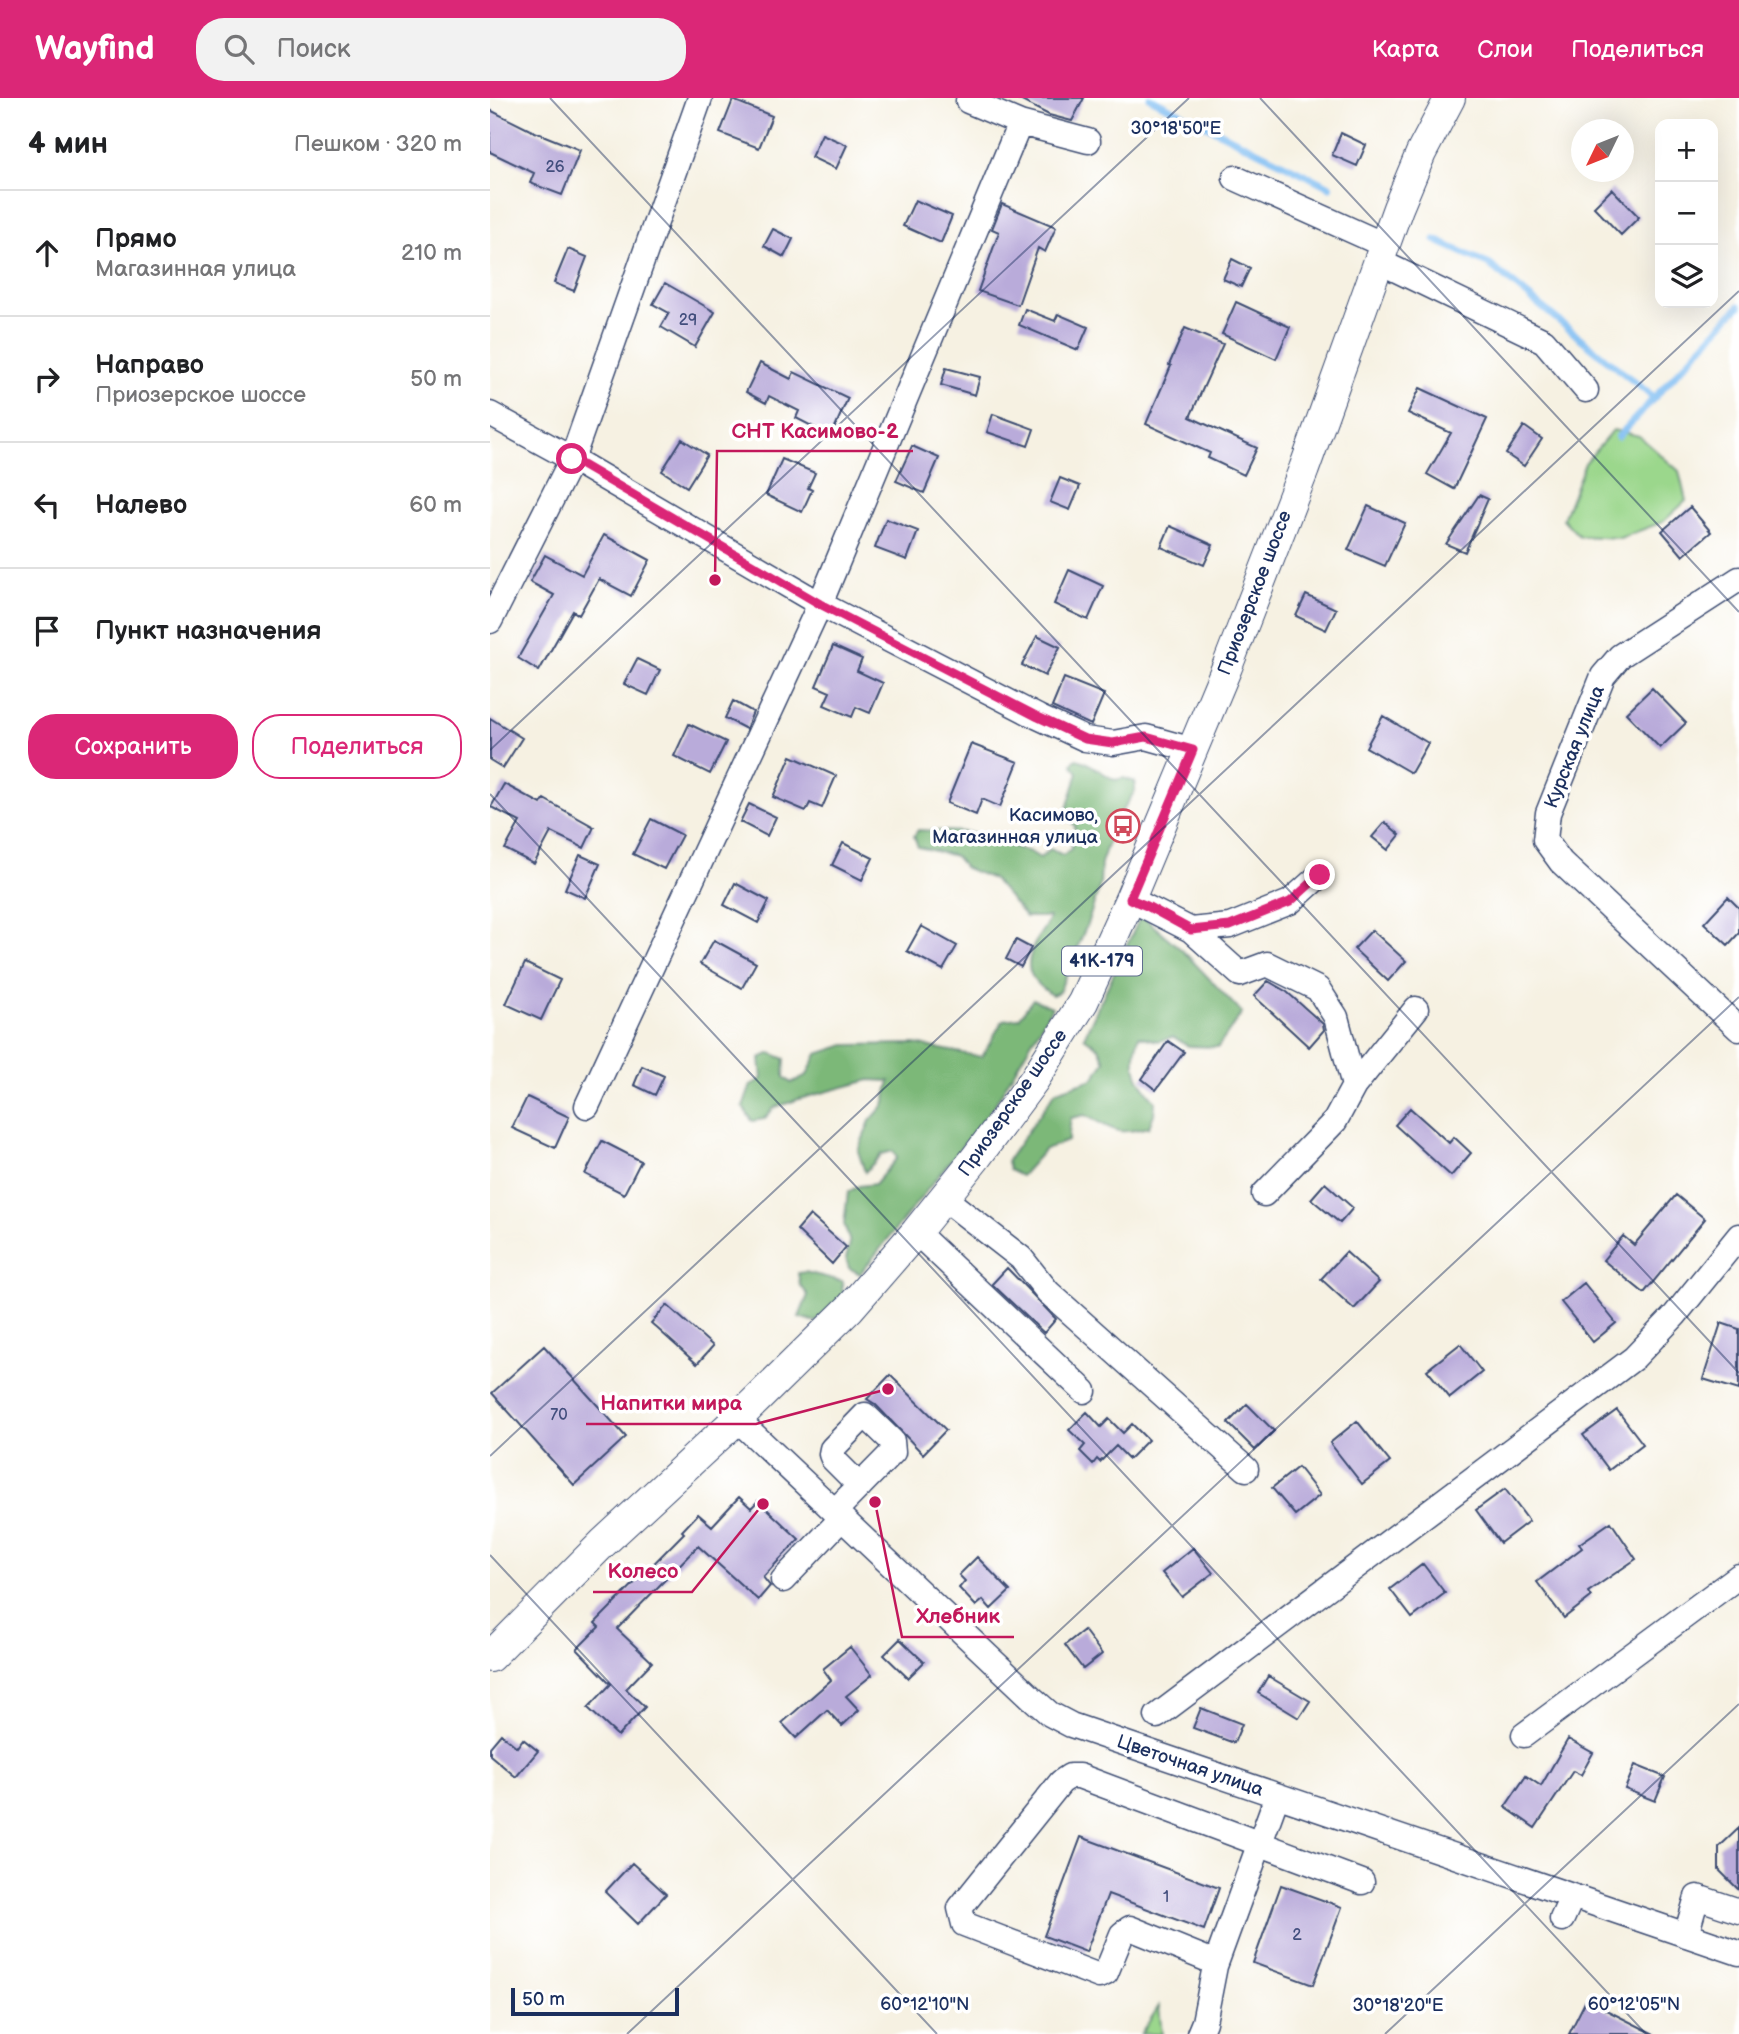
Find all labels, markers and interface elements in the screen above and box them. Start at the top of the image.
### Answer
search box [196,18,686,81]
text: Wayfind [35,29,154,69]
icon: search [220,30,258,68]
text: Поиск [276,34,351,65]
text: Карта [1372,35,1439,64]
text: Слои [1477,35,1533,64]
text: Поделиться [1571,35,1704,64]
text: 30°18'50"E [1131,118,1222,139]
north arrow [1571,119,1634,182]
map controls [1655,119,1718,308]
button: + [1655,119,1718,182]
text: 4 мин [28,126,108,162]
text: Пешком · 320 m [294,130,462,158]
house number: 26 [545,158,565,177]
button: − [1655,182,1718,245]
text: Прямо [95,224,177,255]
icon: ahead [28,234,66,272]
text: 210 m [401,239,462,267]
button: layers [1655,245,1718,308]
text: Магазинная улица [95,255,296,283]
house number: 29 [679,311,697,330]
text: Направо [95,350,204,381]
icon: right [28,360,66,398]
text: 50 m [410,365,462,393]
text: Приозерское шоссе [95,381,306,409]
callout: СНТ Касимово-2 [717,409,913,451]
text: СНТ Касимово-2 [731,419,899,444]
route start [556,443,587,474]
icon: left [28,486,66,524]
text: Налево [95,490,187,521]
text: 60 m [409,491,462,519]
street label: Приозерское шоссе [1213,507,1297,678]
icon: arrive [28,612,66,650]
text: Пункт назначения [95,616,321,647]
street label: Курская улица [1540,682,1610,812]
button: Сохранить [28,714,238,779]
button: Поделиться [252,714,462,779]
place label: Касимово, Магазинная улица [932,804,1098,849]
bus stop icon: Касимово, Магазинная улица [1104,807,1142,845]
route end [1304,859,1335,890]
road number: 41К-179 [1062,946,1142,976]
street label: Приозерское шоссе [954,1025,1073,1181]
callout: Напитки мира [586,1382,756,1424]
text: Напитки мира [600,1391,743,1416]
house number: 70 [550,1406,568,1425]
callout: Колесо [593,1550,692,1592]
text: Колесо [607,1559,679,1584]
callout: Хлебник [902,1595,1014,1637]
text: Хлебник [915,1604,1000,1629]
street label: Цветочная улица [1114,1730,1266,1802]
house number: 1 [1163,1888,1169,1907]
house number: 2 [1292,1926,1302,1945]
scale bar [511,1985,679,2017]
text: 50 m [522,1988,565,2011]
text: 60°12'10"N [880,1994,970,2015]
text: 60°12'05"N [1588,1994,1680,2015]
text: 30°18'20"E [1352,1995,1444,2016]

